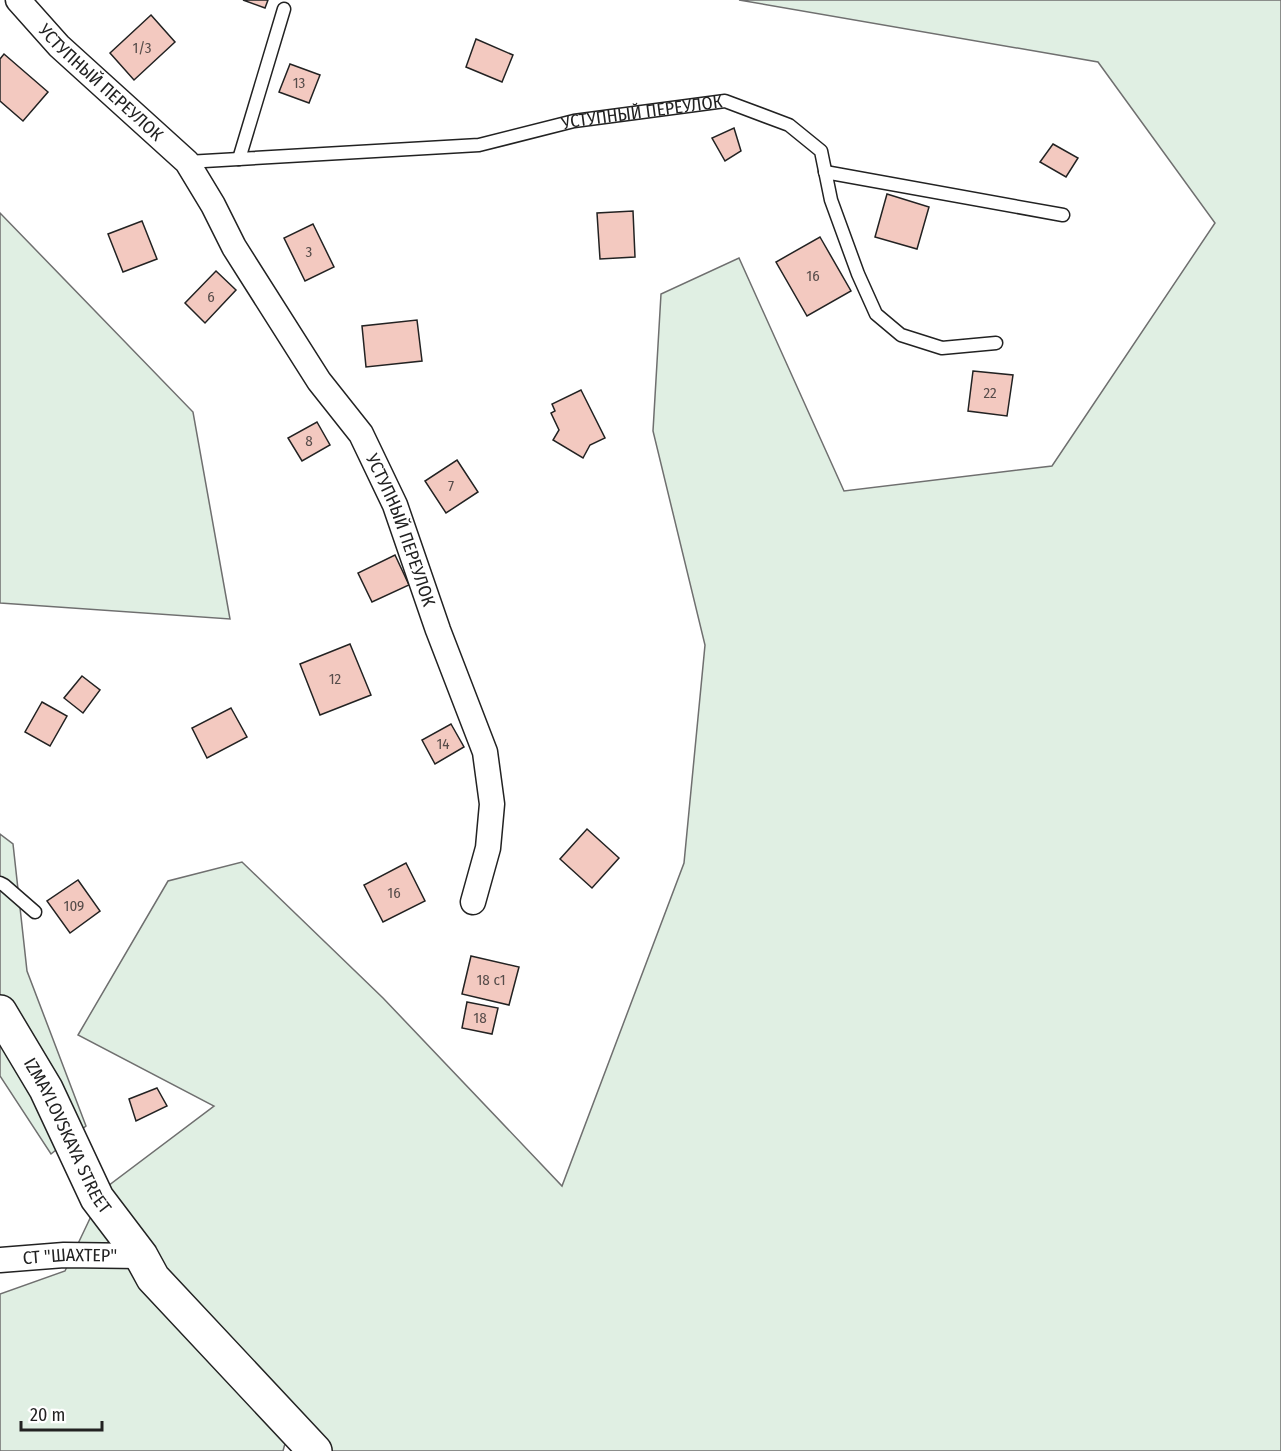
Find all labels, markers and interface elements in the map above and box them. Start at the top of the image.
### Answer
street label: УСТУПНЫЙ ПЕРЕУЛОК [33,19,168,146]
house number: 1/3 [132,39,152,57]
house number: 13 [293,74,306,92]
street label: УСТУПНЫЙ ПЕРЕУЛОК [558,90,724,135]
house number: 3 [306,243,313,261]
house number: 16 [806,267,820,285]
house number: 6 [207,288,215,306]
house number: 22 [983,384,997,402]
house number: 8 [305,432,313,450]
street label: УСТУПНЫЙ ПЕРЕУЛОК [361,449,440,610]
house number: 7 [448,477,454,495]
house number: 12 [329,670,342,688]
house number: 14 [436,735,450,753]
house number: 16 [387,884,401,902]
house number: 109 [64,897,84,915]
house number: 18 с1 [477,971,505,989]
house number: 18 [473,1009,487,1027]
street label: IZMAYLOVSKAYA STREET [19,1054,116,1219]
street label: СТ "ШАХТЕР" [22,1244,117,1269]
scale bar [21,1394,102,1432]
text: 20 m [30,1404,65,1426]

